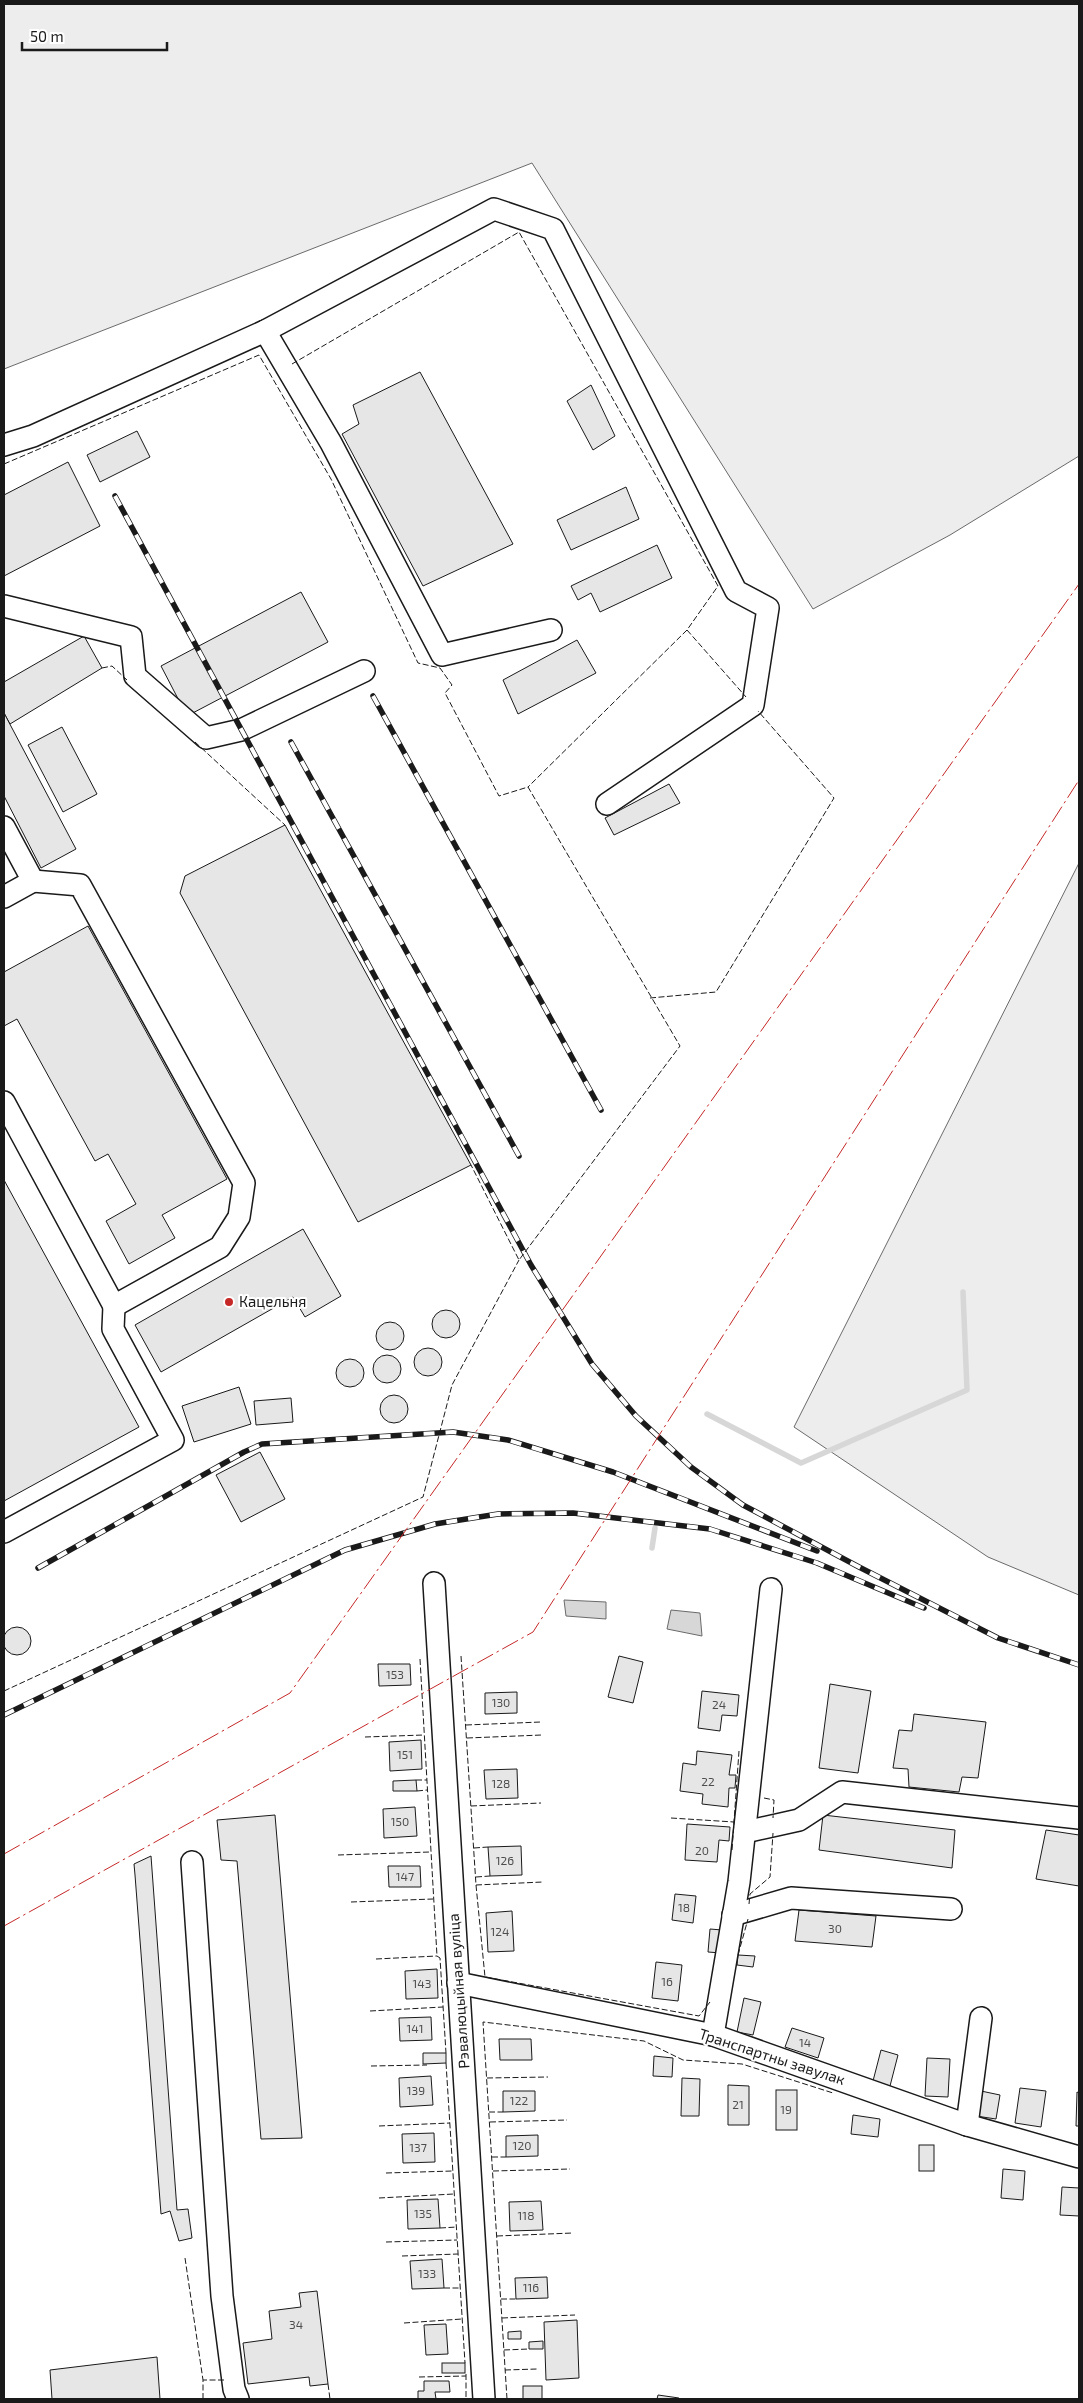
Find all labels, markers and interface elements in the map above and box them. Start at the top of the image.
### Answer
scale bar [22,20,168,52]
text: 50 m [30,27,64,45]
place label: Кацельня [239,1292,306,1310]
marker: Кацельня [223,1296,235,1308]
house number: 153 [386,1667,404,1681]
house number: 130 [492,1695,510,1709]
house number: 24 [712,1697,726,1711]
house number: 151 [397,1747,413,1761]
house number: 22 [701,1774,715,1788]
house number: 128 [492,1776,510,1790]
house number: 150 [391,1814,409,1828]
house number: 20 [695,1843,709,1857]
house number: 126 [496,1853,514,1867]
house number: 147 [396,1869,414,1883]
house number: 18 [678,1900,690,1914]
street label: Рэвалюцыйная вуліца [444,1913,473,2069]
house number: 30 [828,1921,842,1935]
house number: 124 [491,1924,509,1938]
house number: 16 [661,1974,673,1988]
house number: 143 [413,1976,431,1990]
house number: 141 [407,2021,423,2035]
street label: Транспартны завулак [697,2024,848,2089]
house number: 14 [799,2035,811,2049]
house number: 139 [407,2083,425,2097]
house number: 122 [510,2093,528,2107]
house number: 21 [732,2097,744,2111]
house number: 19 [780,2102,792,2116]
house number: 120 [513,2138,531,2152]
house number: 137 [409,2140,427,2154]
house number: 135 [414,2206,432,2220]
house number: 118 [518,2208,534,2222]
house number: 133 [418,2266,436,2280]
house number: 116 [523,2280,539,2294]
house number: 34 [289,2317,303,2331]

